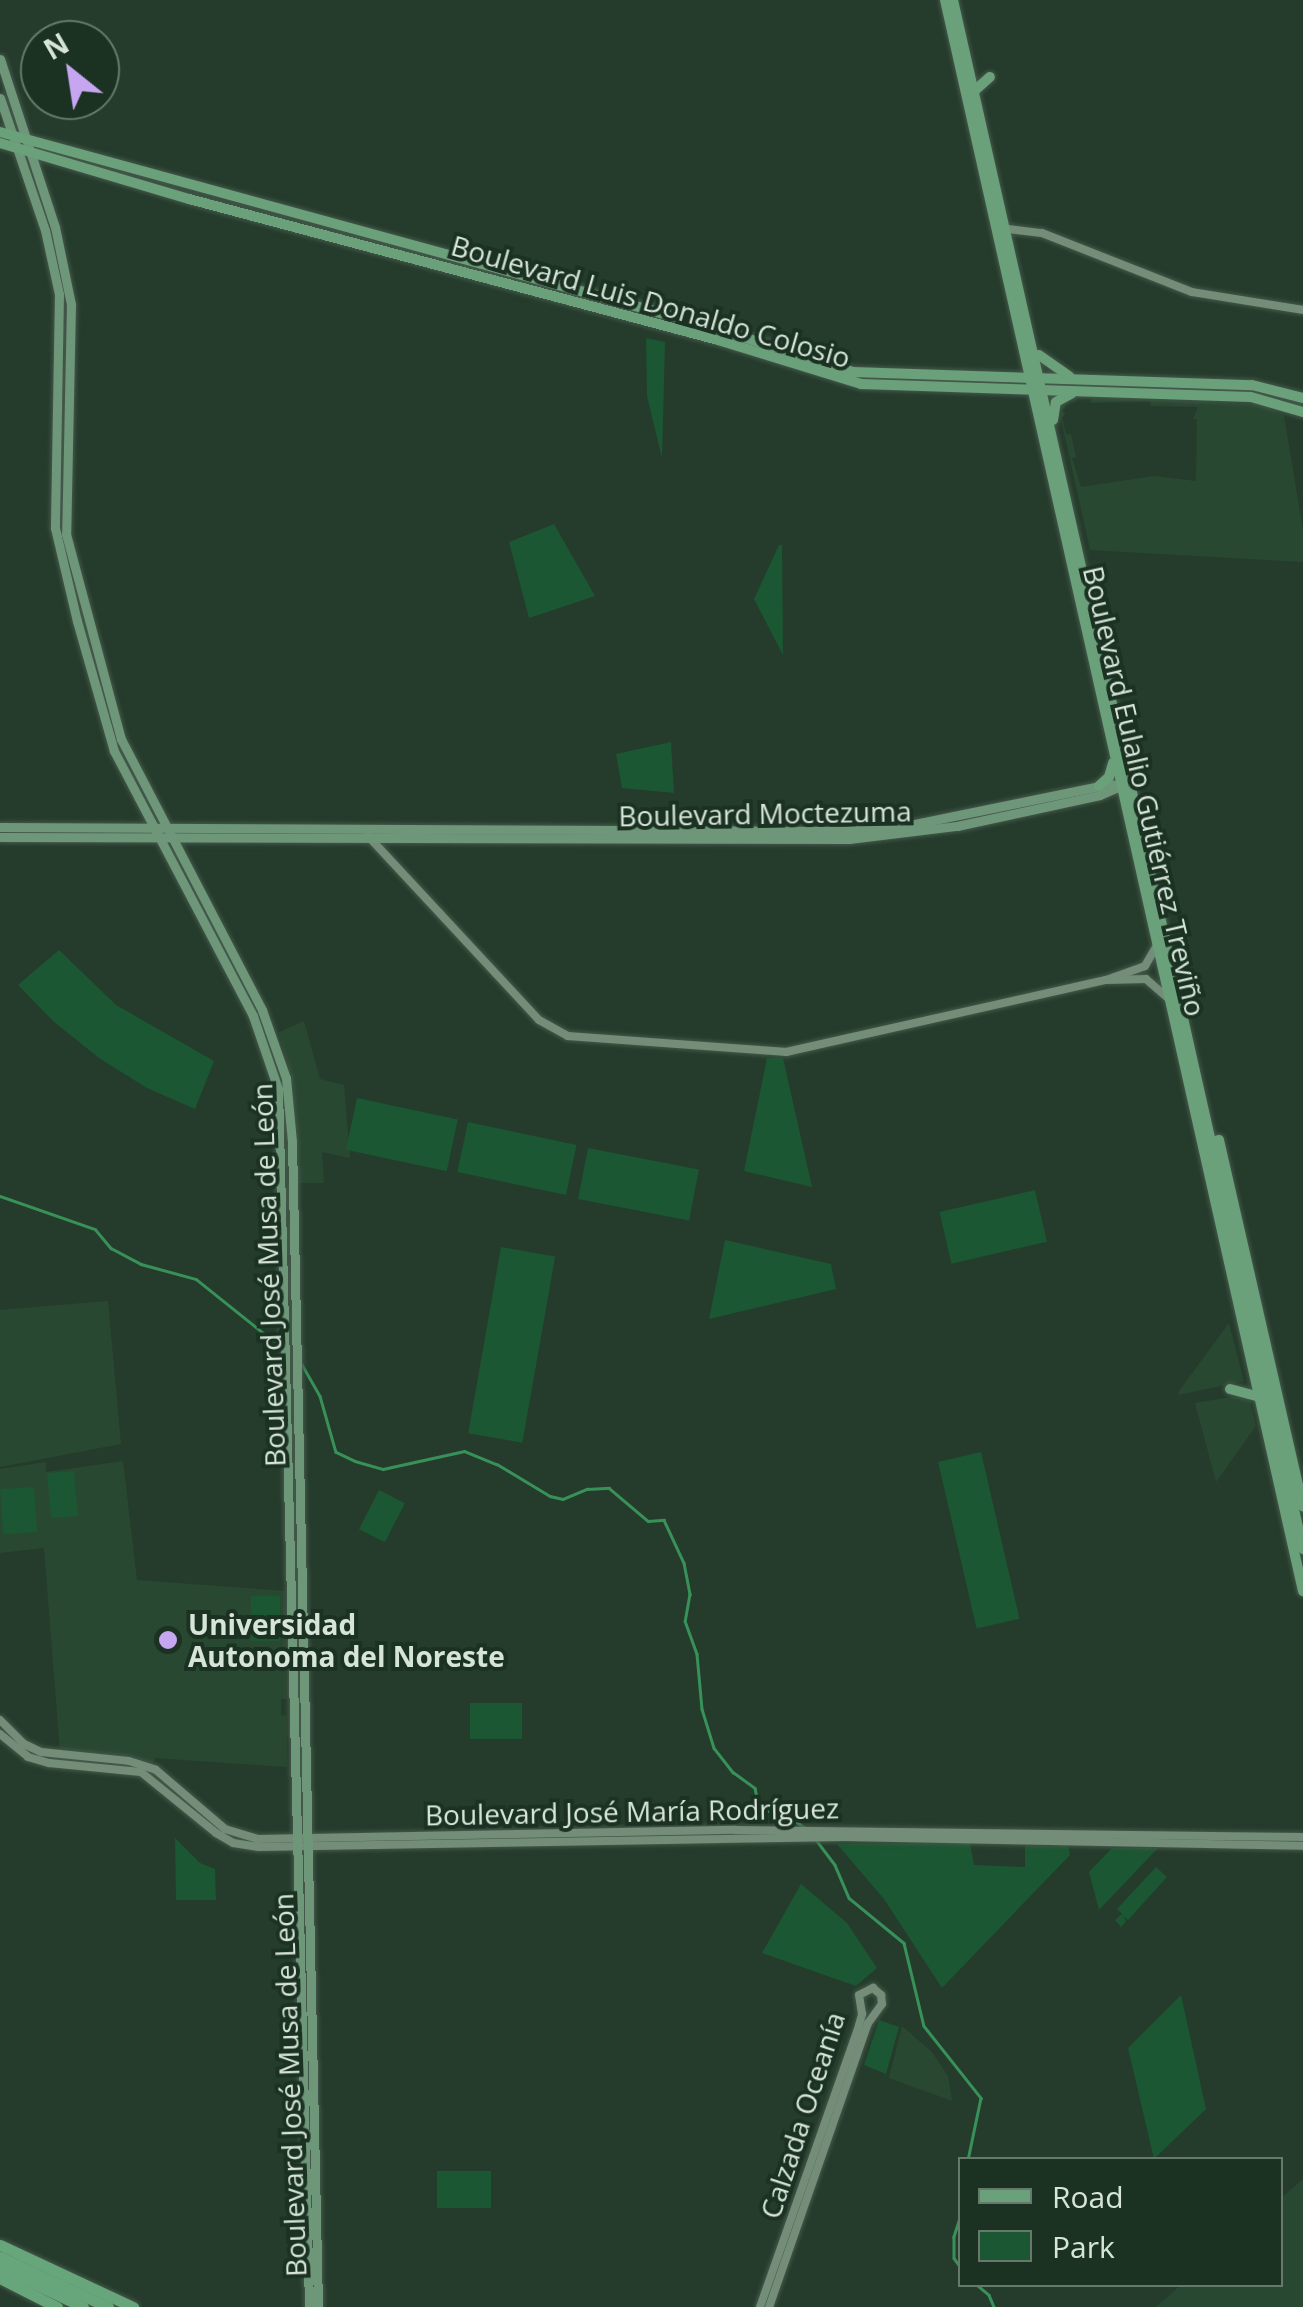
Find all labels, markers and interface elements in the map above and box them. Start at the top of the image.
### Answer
north arrow [20,20,120,120]
text: N [37,24,75,68]
street label: Boulevard Luis Donaldo Colosio [448,228,854,374]
street label: Boulevard Eulalio Gutiérrez Treviño [1077,563,1213,1019]
street label: Boulevard Moctezuma [618,794,912,832]
street label: Boulevard José Musa de León [245,1083,291,1467]
place label: Universidad Autonoma del Noreste [188,1607,505,1673]
marker: Universidad Autonoma del Noreste [157,1629,179,1651]
street label: Boulevard José María Rodríguez [425,1791,839,1831]
street label: Boulevard José Musa de León [266,1893,312,2277]
street label: Calzada Oceanía [753,2007,851,2223]
legend [958,2157,1283,2287]
text: Road [1052,2176,1124,2217]
text: Park [1052,2226,1115,2267]

